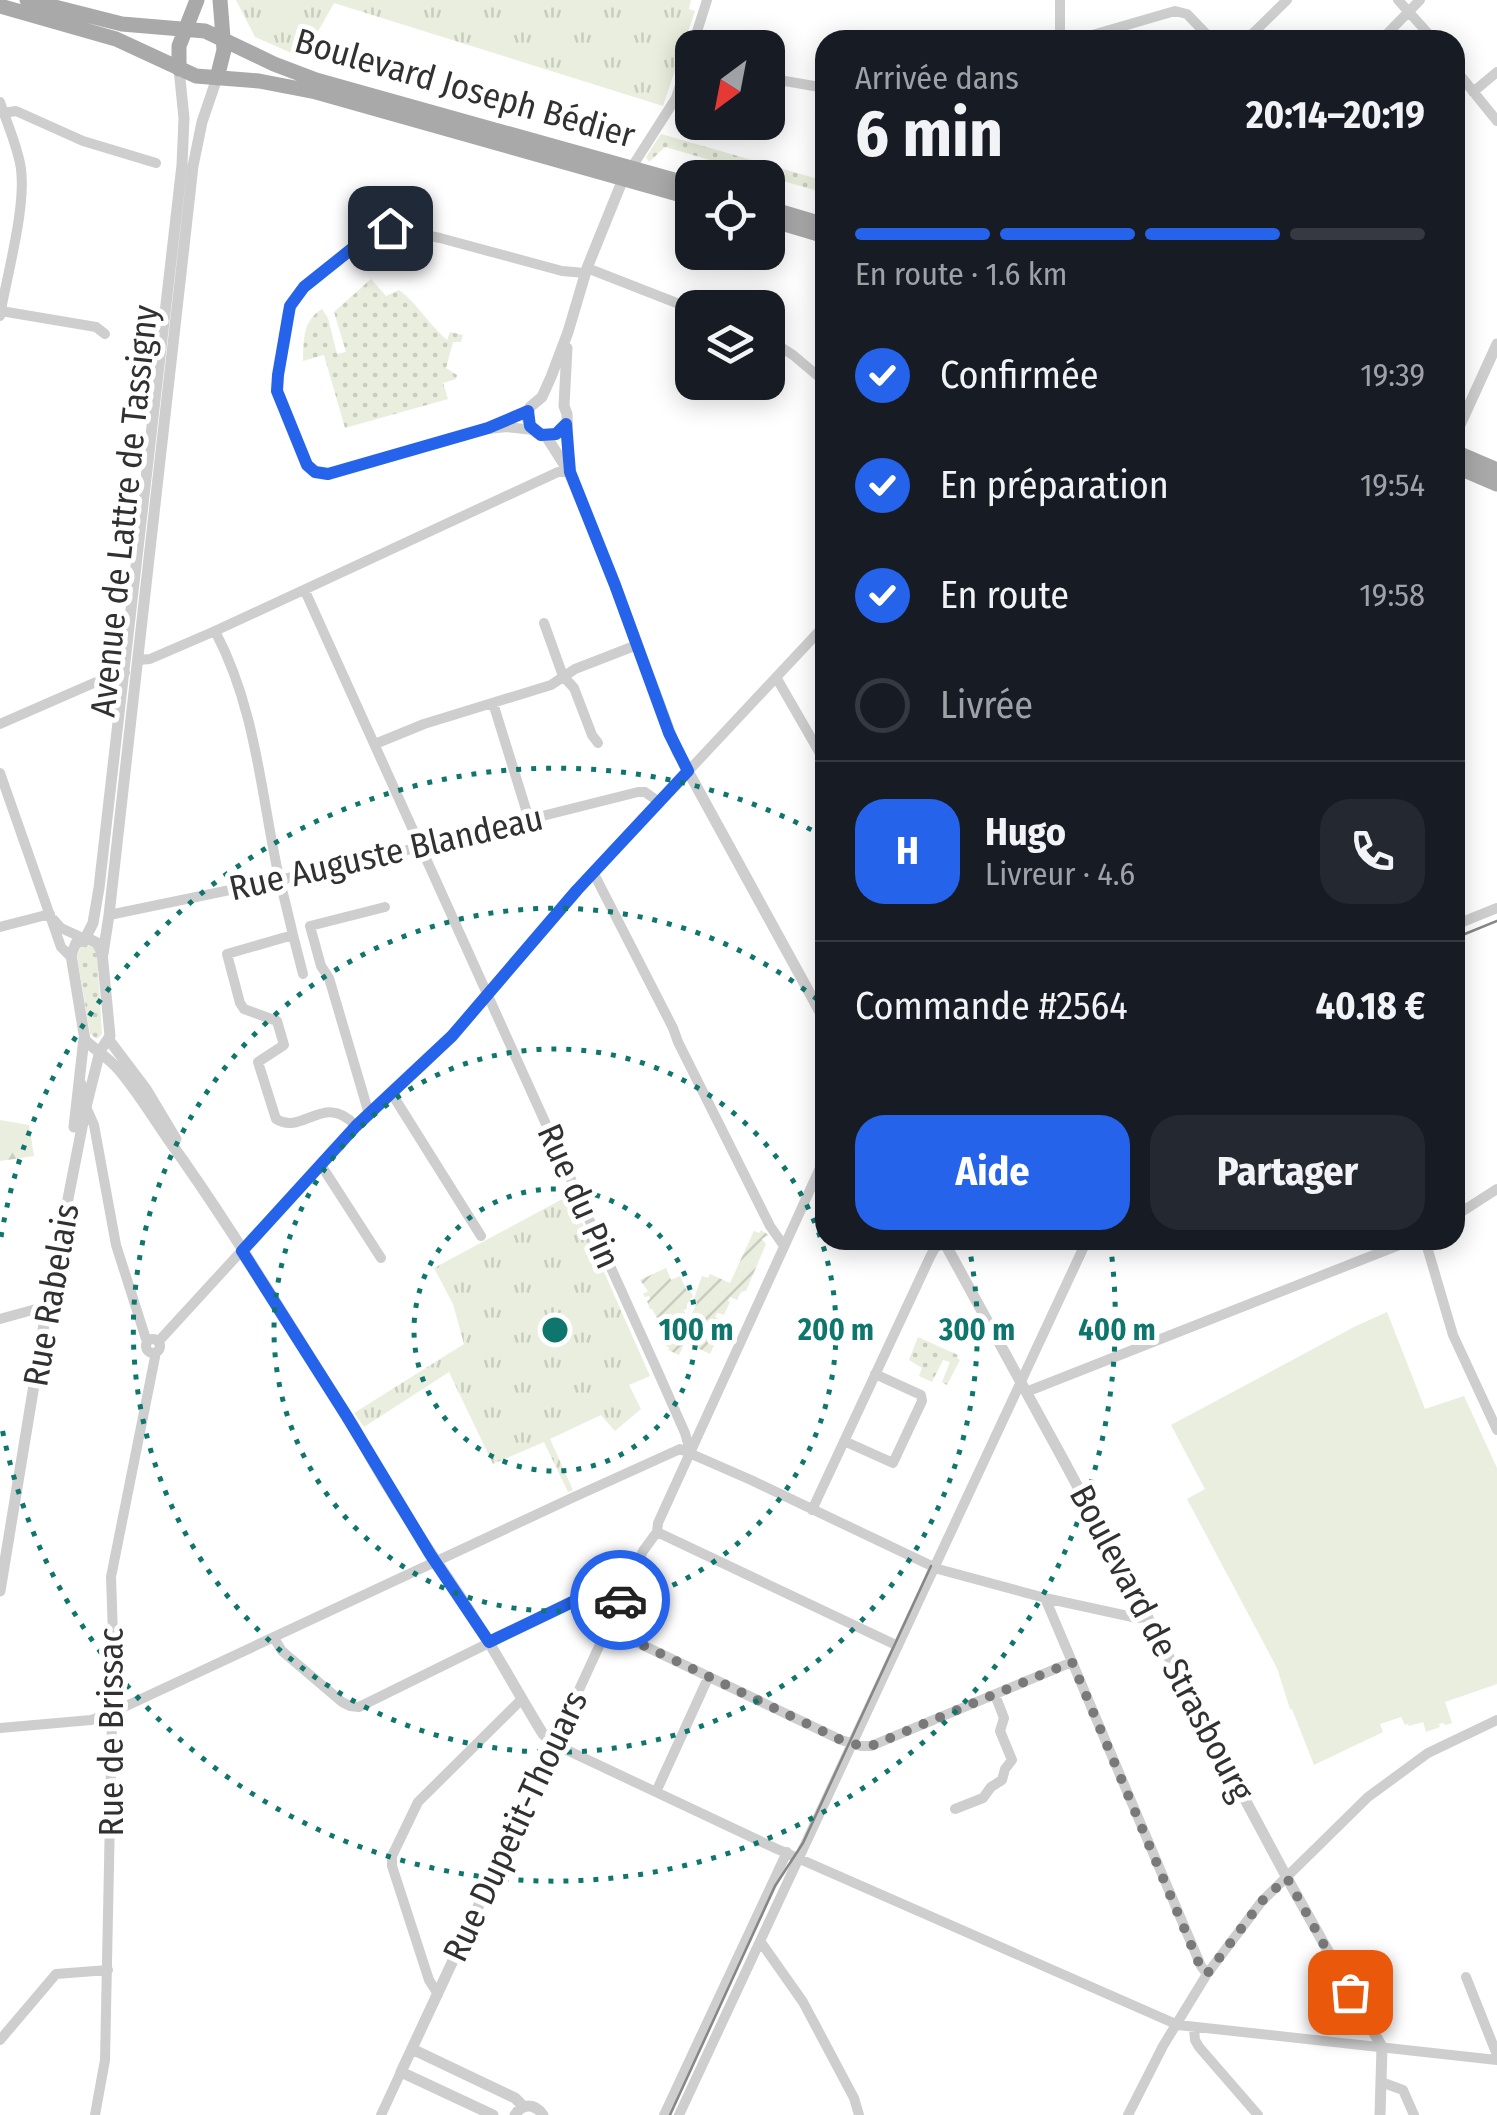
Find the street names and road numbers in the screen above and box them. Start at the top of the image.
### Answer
street label: Boulevard Joseph Bédier [290,19,640,157]
street label: Avenue de Lattre de Tassigny [81,303,167,719]
street label: Rue Auguste Blandeau [225,797,547,909]
street label: Rue du Pin [529,1117,629,1275]
street label: Rue Rabelais [14,1200,88,1390]
street label: Boulevard de Strasbourg [1061,1478,1263,1809]
street label: Rue de Brissac [90,1628,132,1836]
street label: Rue Dupetit-Thouars [434,1684,596,1968]

